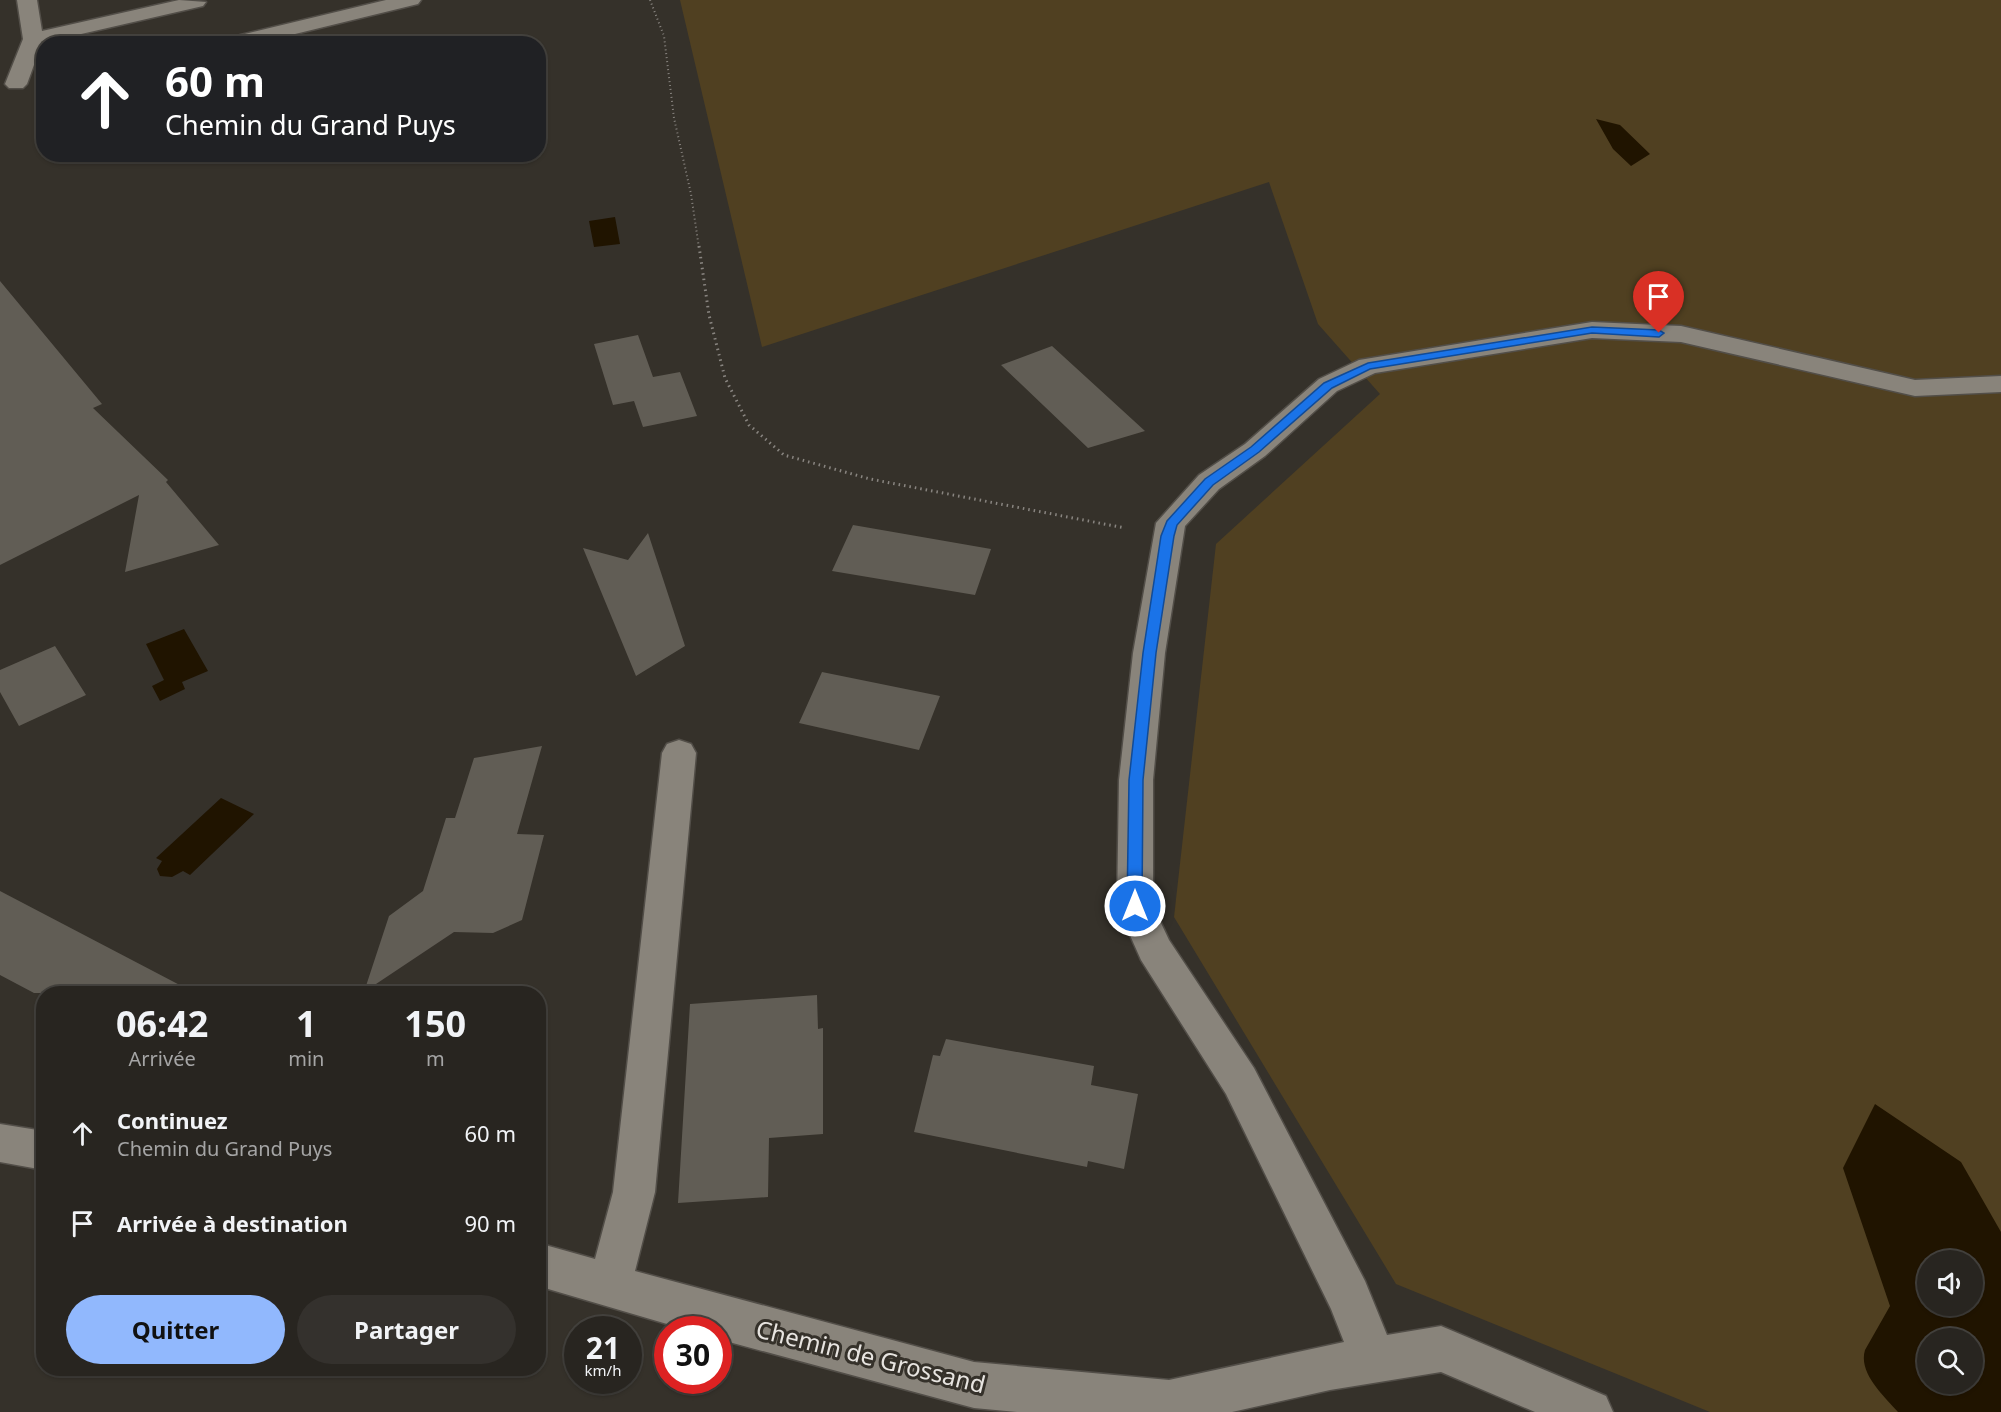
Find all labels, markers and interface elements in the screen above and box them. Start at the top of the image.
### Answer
text: 60 m [165,52,265,109]
icon: ahead [66,60,144,138]
text: Chemin du Grand Puys [165,106,456,143]
pin [1633,271,1684,333]
icon: arrive [1642,280,1675,313]
position arrow [1103,874,1167,938]
text: 06:42 [116,999,208,1048]
text: 1 [296,999,317,1048]
text: 150 [404,999,466,1048]
text: Arrivée [129,1045,196,1072]
text: min [288,1045,324,1072]
text: m [426,1045,445,1072]
text: Continuez [117,1105,228,1135]
icon: ahead [66,1117,99,1150]
text: 60 m [465,1118,516,1148]
text: Chemin du Grand Puys [117,1135,332,1162]
icon: arrive [66,1207,99,1240]
text: Arrivée à destination [117,1208,348,1238]
text: 90 m [465,1208,516,1238]
map controls [1917,1250,1983,1394]
button: sound [1917,1250,1983,1316]
button: Quitter [66,1295,285,1364]
button: Partager [297,1295,516,1364]
street label: Chemin de Grossand [753,1312,989,1400]
speed limit sign: 30 [654,1316,732,1394]
text: 21 [586,1327,620,1368]
button: search [1917,1328,1983,1394]
text: km/h [585,1360,621,1380]

